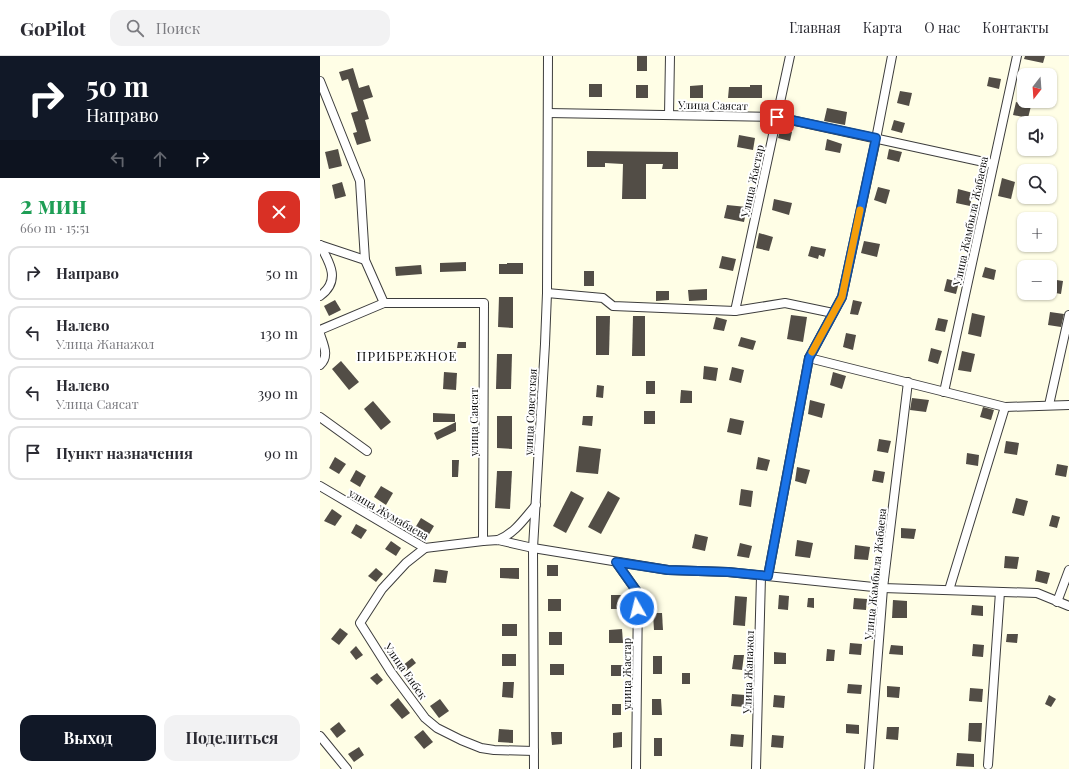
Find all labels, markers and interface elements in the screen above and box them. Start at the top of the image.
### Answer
search box [110,10,390,46]
text: GoPilot [20,15,86,41]
icon: search [124,17,146,39]
text: Поиск [156,18,200,38]
text: Главная [789,18,841,37]
text: Карта [863,18,902,37]
text: О нас [924,18,960,37]
text: Контакты [982,18,1049,37]
text: 50 m [86,67,149,104]
north arrow [1017,68,1057,108]
map controls [1017,68,1057,300]
icon: right [20,72,72,124]
street label: Улица Саясат [677,97,748,113]
pin [760,100,794,134]
text: Направо [86,103,159,127]
icon: arrive [766,106,788,128]
button: sound [1017,116,1057,156]
street label: Улица Жастар [737,143,767,220]
icon: left [107,148,129,170]
icon: ahead [149,148,171,170]
icon: right [191,148,213,170]
street label: Улица Жамбыла Жабаева [949,154,991,288]
button: search [1017,164,1057,204]
text: 2 мин [20,188,87,220]
button: close [258,191,300,233]
button: + [1017,212,1057,252]
text: 660 m · 15:51 [20,219,90,236]
button: − [1017,260,1057,300]
icon: right [22,262,44,284]
text: Направо [56,263,119,283]
text: 50 m [266,263,298,283]
text: Налево [56,315,109,335]
icon: left [22,322,44,344]
text: 130 m [260,323,298,343]
text: Улица Жанажол [56,335,154,352]
district label: ПРИБРЕЖНОЕ [357,347,457,364]
street label: улица Советская [520,368,540,457]
text: Налево [56,375,109,395]
icon: left [22,382,44,404]
text: 390 m [258,383,298,403]
street label: улица Саясат [466,388,481,457]
text: Улица Саясат [56,395,139,412]
icon: arrive [22,442,44,464]
text: Пункт назначения [56,443,193,463]
text: 90 m [264,443,298,463]
street label: улица Жумабаева [345,484,432,543]
street label: Улица Жамбыла Жабаева [861,507,889,641]
position arrow [616,587,658,629]
street label: Улица Жанажол [739,630,757,715]
street label: улица Жастар [619,638,634,711]
street label: Улица Енбек [380,639,431,703]
button: Выход [20,715,156,761]
button: Поделиться [164,715,300,761]

